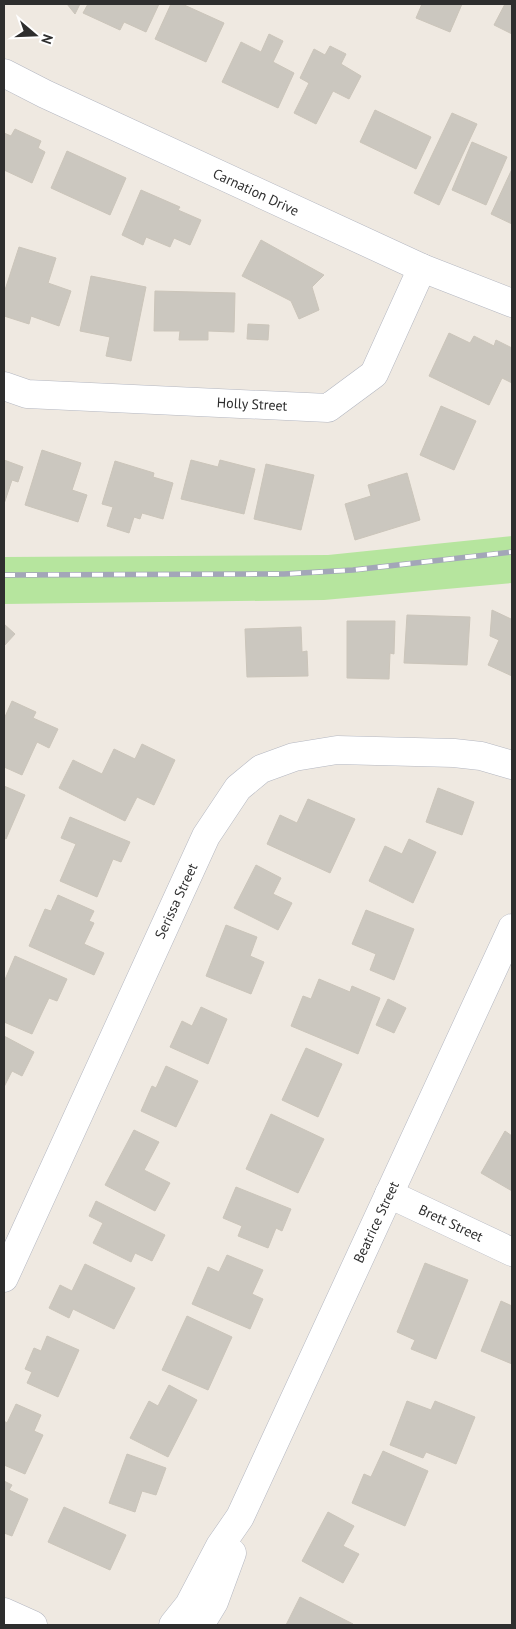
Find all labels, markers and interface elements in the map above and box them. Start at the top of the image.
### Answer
north arrow [10,10,60,60]
text: N [37,32,57,47]
street label: Carnation Drive [210,164,302,220]
street label: Holly Street [216,393,288,415]
street label: Serissa Street [151,860,201,942]
street label: Beatrice Street [349,1178,403,1266]
street label: Brett Street [416,1200,486,1246]

